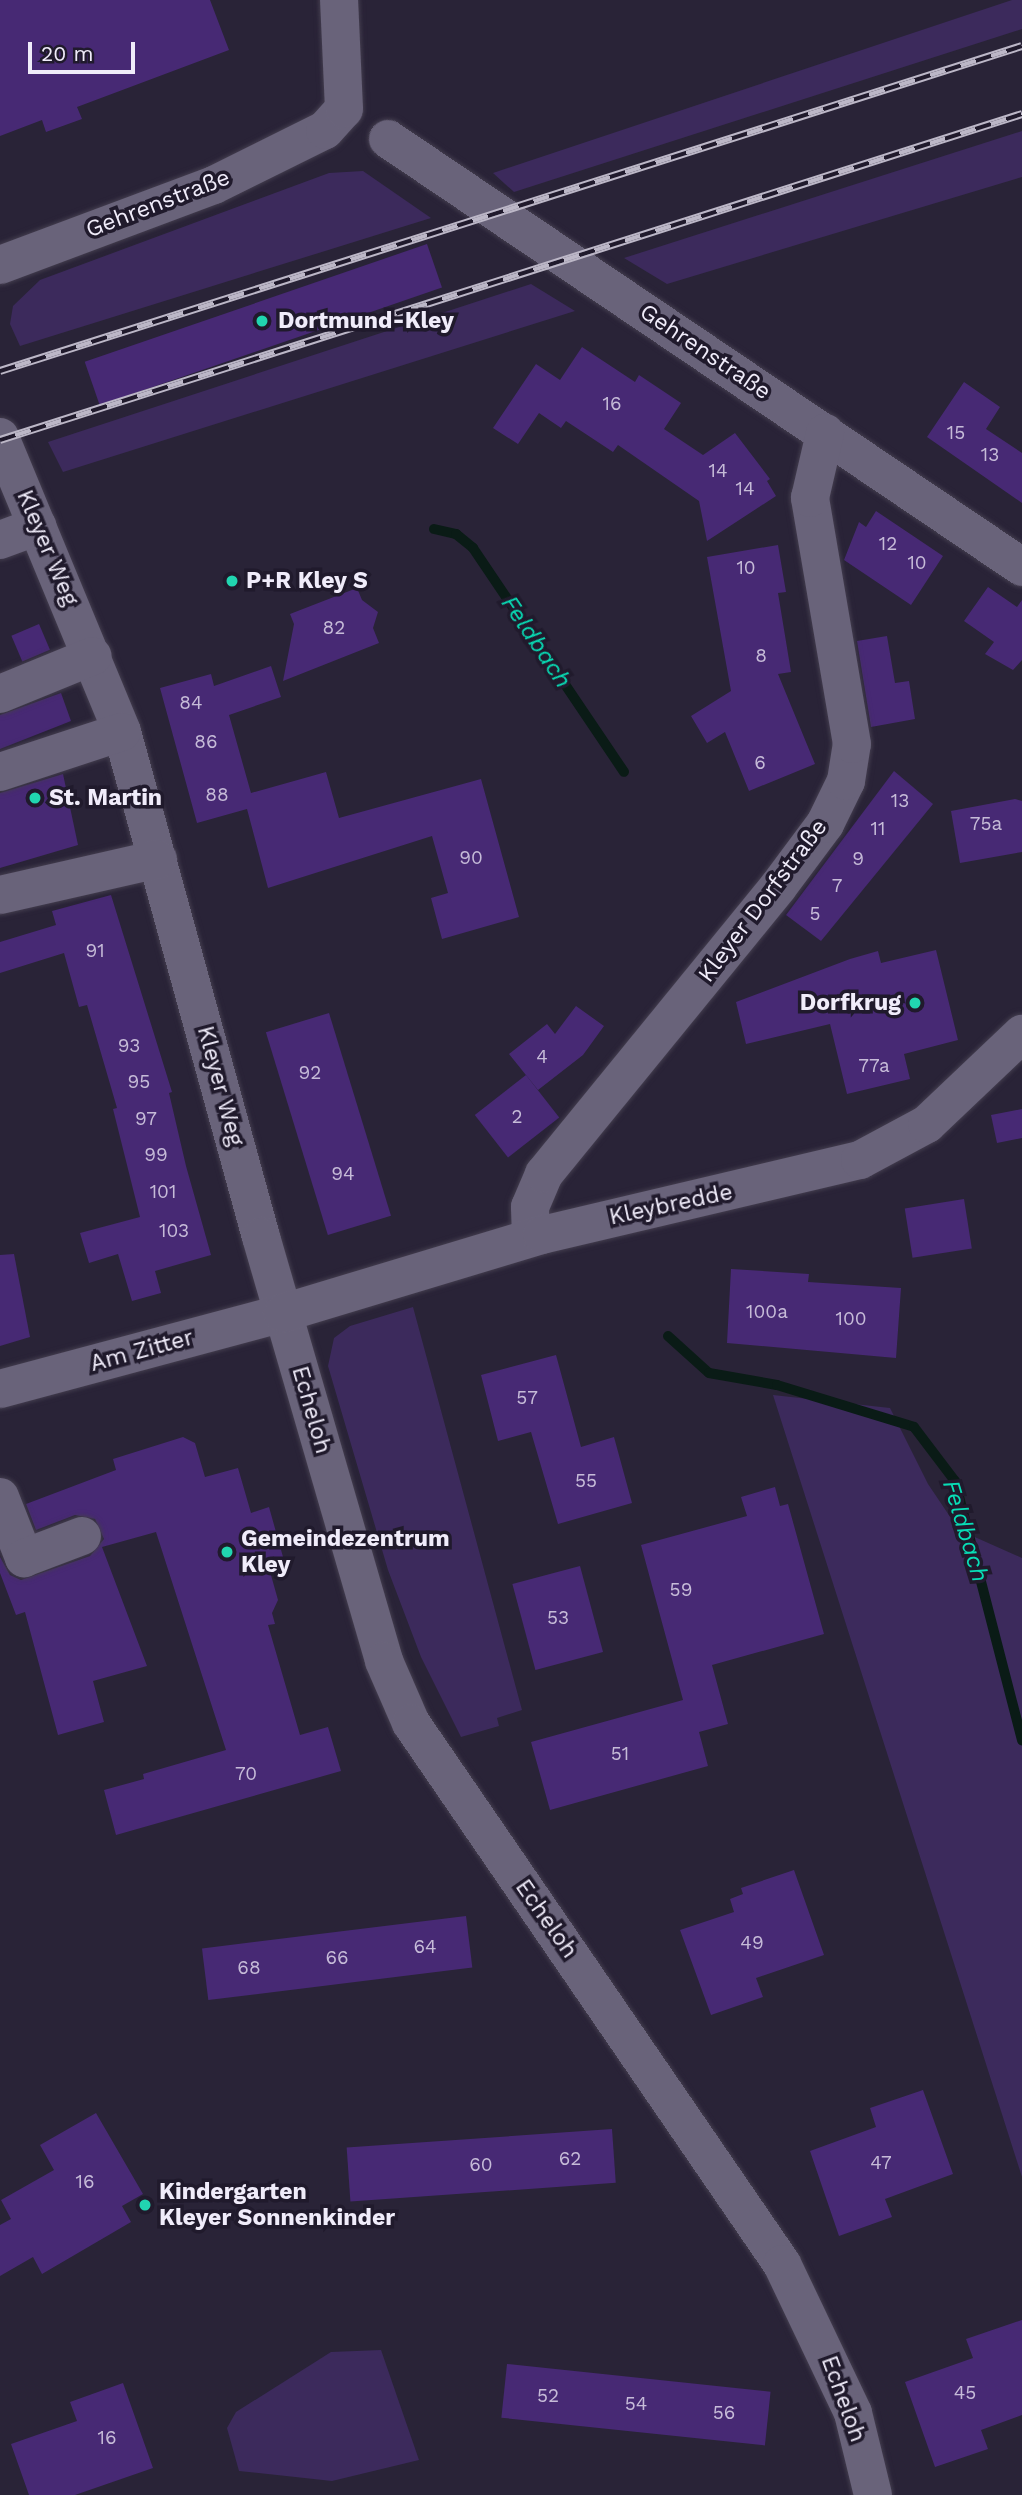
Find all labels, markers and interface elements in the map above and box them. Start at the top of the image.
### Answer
scale bar [32,28,138,72]
text: 20 m [41,41,93,66]
street label: Gehrenstraße [82,164,234,244]
street label: Gehrenstraße [634,298,776,406]
place label: Dortmund-Kley [278,307,454,335]
marker: Dortmund-Kley [252,311,272,331]
house number: 16 [603,393,621,415]
house number: 15 [947,422,965,444]
house number: 13 [981,444,999,466]
house number: 14 [708,460,728,482]
house number: 14 [735,478,755,500]
street label: Kleyer Weg [10,486,84,610]
house number: 12 [879,533,897,555]
house number: 10 [907,552,927,574]
house number: 10 [736,557,756,579]
place label: P+R Kley S [246,567,368,595]
marker: P+R Kley S [224,573,240,589]
water label: Feldbach [495,590,577,694]
house number: 82 [323,617,345,639]
house number: 8 [755,645,767,667]
house number: 84 [179,692,203,714]
house number: 86 [194,731,218,753]
house number: 6 [754,752,766,774]
place label: St. Martin [49,784,162,812]
house number: 88 [205,784,229,806]
marker: St. Martin [27,790,43,806]
house number: 13 [891,790,909,812]
house number: 75a [970,813,1002,835]
street label: Kleyer Dorfstraße [693,814,833,988]
house number: 11 [871,818,885,840]
house number: 90 [459,847,483,869]
house number: 9 [852,848,864,870]
house number: 7 [832,875,842,897]
house number: 5 [809,903,821,925]
house number: 91 [85,940,105,962]
place label: Dorfkrug [800,989,901,1017]
marker: Dorfkrug [907,995,923,1011]
street label: Kleyer Weg [191,1023,249,1149]
house number: 93 [118,1035,140,1057]
house number: 4 [536,1046,548,1068]
house number: 77a [858,1055,890,1077]
house number: 92 [299,1062,321,1084]
house number: 95 [128,1071,150,1093]
house number: 2 [511,1106,523,1128]
house number: 97 [135,1108,157,1130]
house number: 99 [144,1144,168,1166]
house number: 94 [331,1163,355,1185]
street label: Kleybredde [607,1178,735,1232]
house number: 101 [150,1181,176,1203]
house number: 103 [159,1220,189,1242]
house number: 100a [746,1301,788,1323]
house number: 100 [835,1308,867,1330]
street label: Am Zitter [87,1324,197,1378]
street label: Echeloh [285,1363,337,1457]
house number: 57 [516,1387,538,1409]
house number: 55 [575,1470,597,1492]
water label: Feldbach [936,1476,994,1586]
place label: Gemeindezentrum Kley [241,1525,450,1579]
marker: Gemeindezentrum Kley [219,1544,235,1560]
house number: 59 [670,1579,692,1601]
house number: 53 [547,1607,569,1629]
house number: 51 [611,1743,629,1765]
house number: 70 [235,1763,257,1785]
street label: Echeloh [509,1874,583,1964]
house number: 49 [740,1932,764,1954]
house number: 64 [413,1936,437,1958]
house number: 66 [325,1947,349,1969]
house number: 68 [237,1957,261,1979]
house number: 62 [559,2148,581,2170]
house number: 47 [870,2152,892,2174]
house number: 60 [469,2154,493,2176]
house number: 16 [76,2171,94,2193]
place label: Kindergarten Kleyer Sonnenkinder [159,2178,395,2232]
marker: Kindergarten Kleyer Sonnenkinder [137,2197,153,2213]
street label: Echeloh [815,2352,871,2446]
house number: 45 [954,2382,976,2404]
house number: 52 [537,2385,559,2407]
house number: 54 [625,2393,647,2415]
house number: 56 [713,2402,735,2424]
house number: 16 [98,2427,116,2449]

